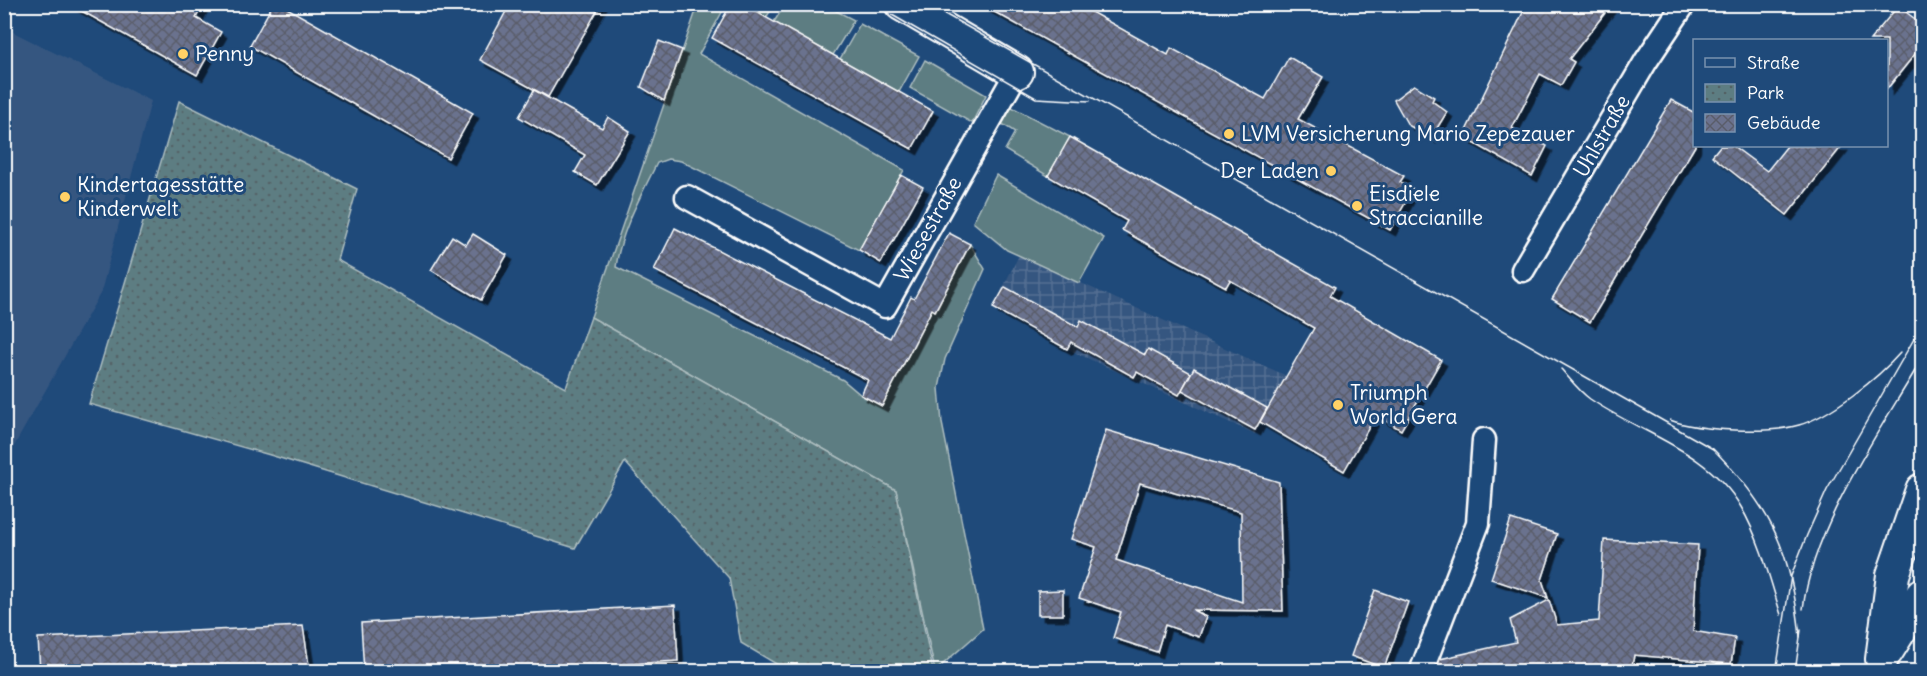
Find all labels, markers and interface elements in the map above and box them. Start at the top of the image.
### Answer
legend [1693,39,1888,147]
place label: Penny [195,40,254,67]
marker: Penny [176,47,190,61]
text: Straße [1747,51,1800,74]
text: Park [1747,81,1784,104]
street label: Uhlstraße [1567,90,1636,182]
text: Gebäude [1747,111,1820,134]
place label: LVM Versicherung Mario Zepezauer [1241,120,1575,147]
marker: LVM Versicherung Mario Zepezauer [1222,127,1236,141]
place label: Der Laden [1220,157,1319,184]
marker: Der Laden [1324,164,1338,178]
place label: Kindertagesstätte Kinderwelt [77,171,244,222]
street label: Wiesestraße [888,172,967,286]
place label: Eisdiele Straccianille [1369,180,1483,231]
marker: Kindertagesstätte Kinderwelt [58,190,72,204]
marker: Eisdiele Straccianille [1350,199,1364,213]
place label: Triumph World Gera [1350,379,1458,430]
marker: Triumph World Gera [1331,398,1345,412]

